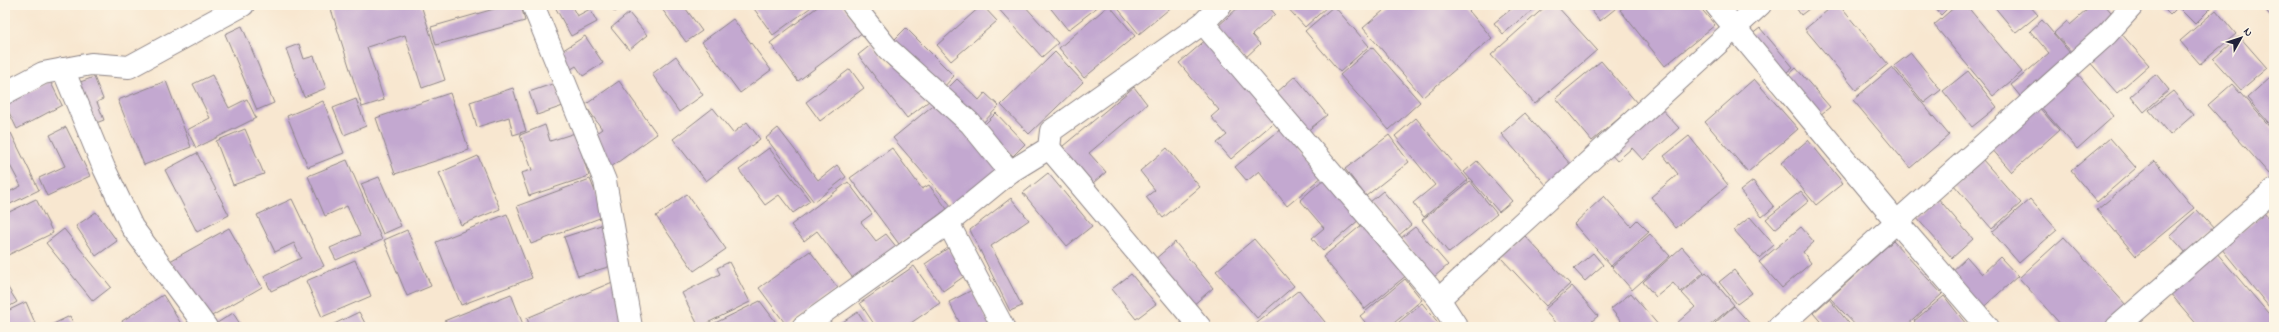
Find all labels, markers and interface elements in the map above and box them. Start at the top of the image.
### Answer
north arrow [2221,18,2261,58]
text: N [2239,24,2257,40]

